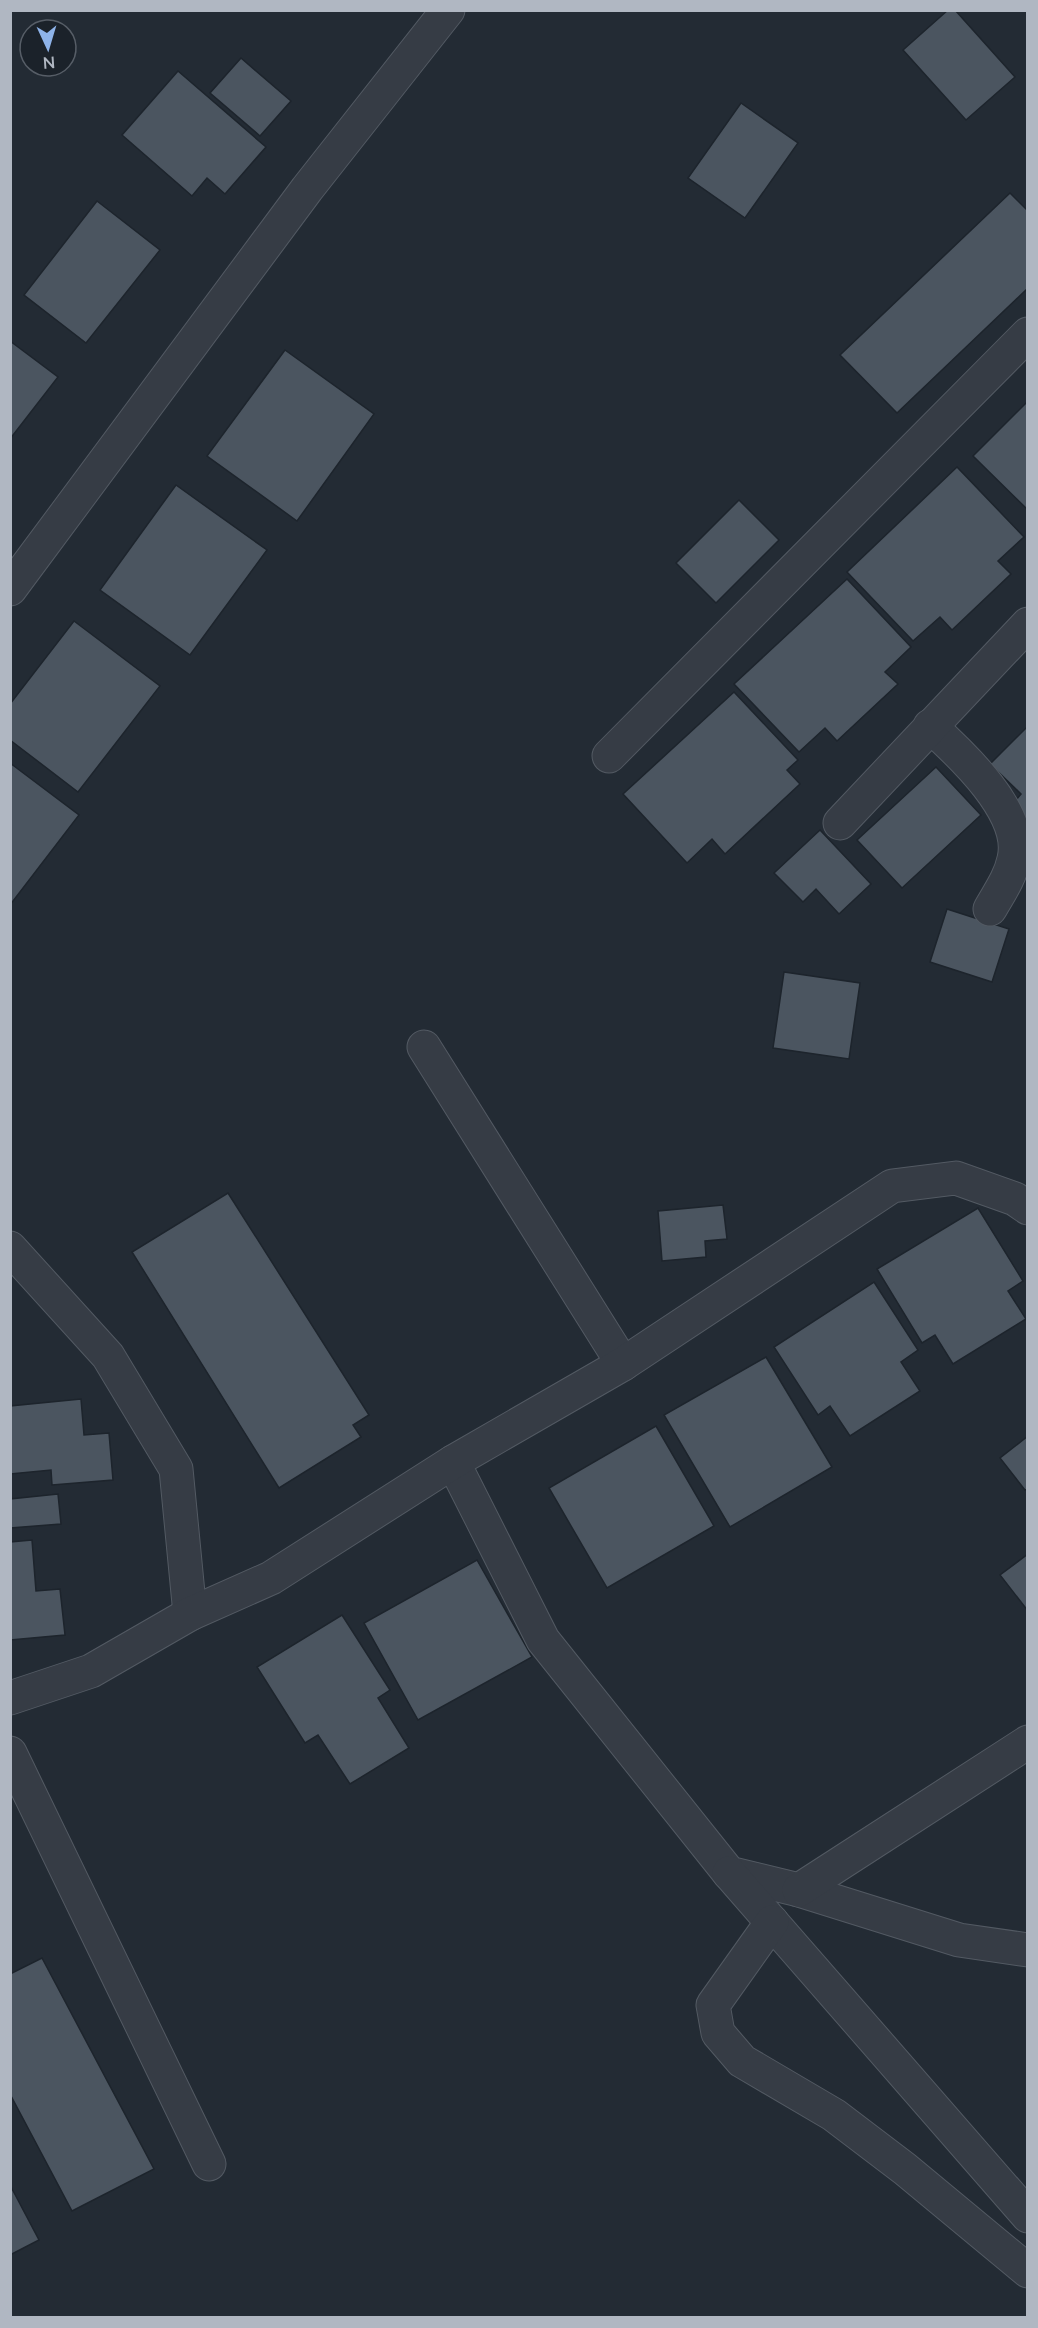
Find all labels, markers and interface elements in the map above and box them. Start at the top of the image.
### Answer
north arrow [18,18,78,78]
text: N [42,54,56,73]

